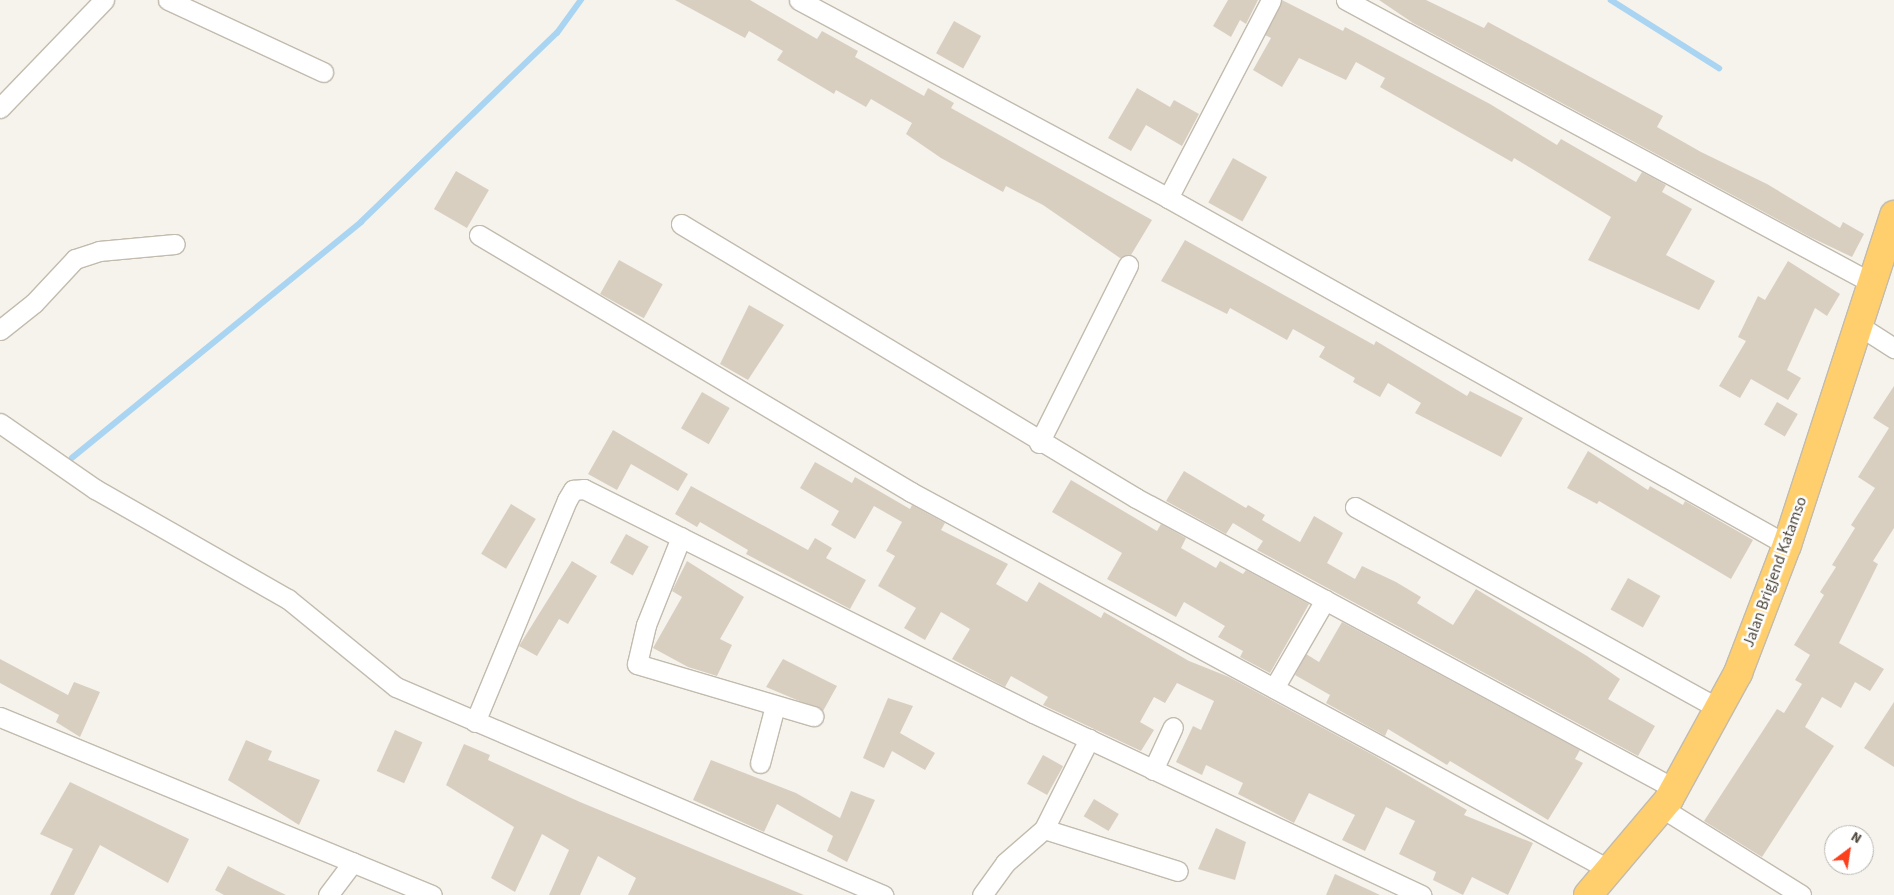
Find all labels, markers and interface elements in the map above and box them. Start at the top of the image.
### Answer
street label: Jalan Brigjend Katamso [1739,494,1811,650]
north arrow [1824,825,1874,875]
text: N [1847,827,1865,849]

